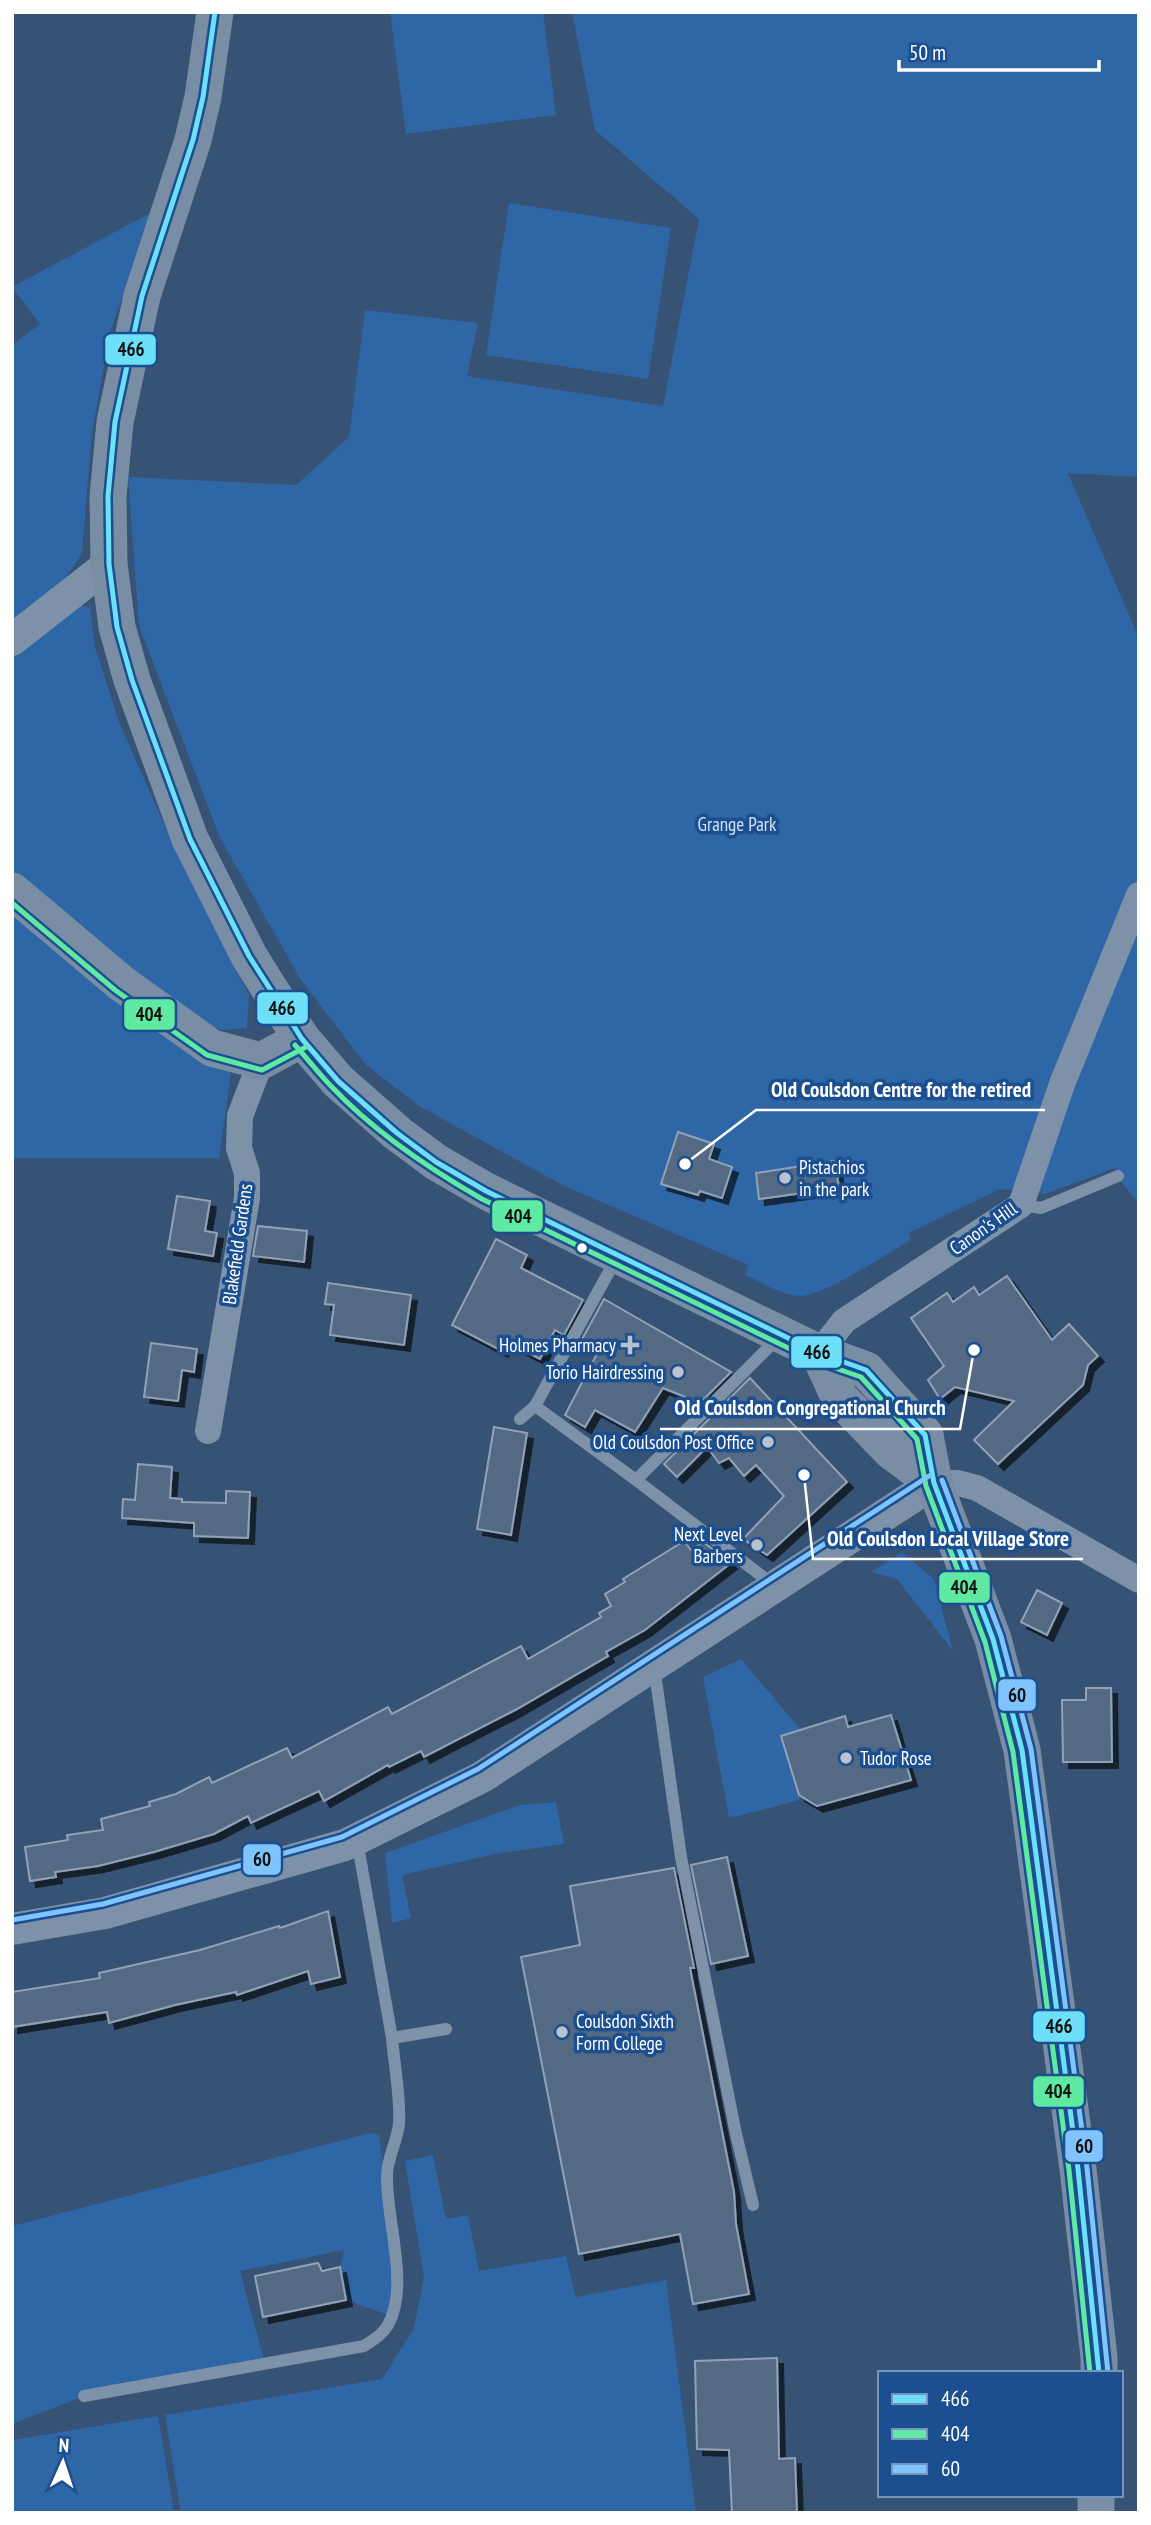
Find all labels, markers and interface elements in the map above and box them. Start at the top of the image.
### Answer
scale bar [899,28,1098,72]
text: 50 m [909,39,946,66]
line badge: 466 [104,333,157,366]
text: 466 [117,337,145,361]
park label: Grange Park [698,812,777,836]
line badge: 466 [256,991,309,1025]
text: 466 [268,996,296,1020]
line badge: 404 [123,998,176,1031]
text: 404 [135,1002,163,1026]
callout: Old Coulsdon Centre for the retired [756,1068,1045,1110]
text: Old Coulsdon Centre for the retired [771,1076,1031,1103]
place label: Pistachios in the park [799,1155,870,1201]
marker: Pistachios in the park [777,1170,793,1186]
street label: Blakefield Gardens [217,1182,257,1306]
street label: Canon's Hill [945,1196,1022,1260]
line badge: 404 [491,1199,544,1233]
text: 404 [504,1204,532,1228]
unlabelled marker [575,1241,589,1255]
place label: Holmes Pharmacy [499,1333,617,1357]
line badge: 466 [790,1335,843,1369]
marker: Holmes Pharmacy [622,1337,638,1353]
text: 466 [803,1340,831,1364]
place label: Torio Hairdressing [546,1360,664,1384]
marker: Torio Hairdressing [670,1364,686,1380]
callout: Old Coulsdon Congregational Church [660,1387,960,1429]
text: Old Coulsdon Congregational Church [674,1394,946,1421]
place label: Old Coulsdon Post Office [593,1430,754,1454]
marker: Old Coulsdon Post Office [760,1434,776,1450]
callout: Old Coulsdon Local Village Store [813,1517,1083,1559]
place label: Next Level Barbers [674,1522,744,1568]
text: Old Coulsdon Local Village Store [827,1525,1069,1552]
marker: Next Level Barbers [749,1537,765,1553]
line badge: 404 [938,1571,991,1604]
text: 404 [950,1575,978,1599]
line badge: 60 [997,1678,1037,1712]
text: 60 [1008,1683,1026,1707]
place label: Tudor Rose [860,1746,932,1770]
marker: Tudor Rose [838,1750,854,1766]
line badge: 60 [242,1843,282,1876]
text: 60 [253,1847,271,1871]
place label: Coulsdon Sixth Form College [576,2009,674,2055]
line badge: 466 [1032,2010,1086,2043]
text: 466 [1045,2014,1073,2038]
marker: Coulsdon Sixth Form College [554,2024,570,2040]
line badge: 404 [1032,2075,1085,2108]
text: 404 [1044,2079,1072,2103]
line badge: 60 [1064,2129,1104,2163]
text: 60 [1075,2134,1093,2158]
legend [878,2371,1123,2497]
text: 466 [941,2385,969,2412]
text: 404 [941,2420,970,2447]
north arrow [28,2427,98,2497]
text: N [58,2433,70,2457]
text: 60 [941,2455,960,2482]

